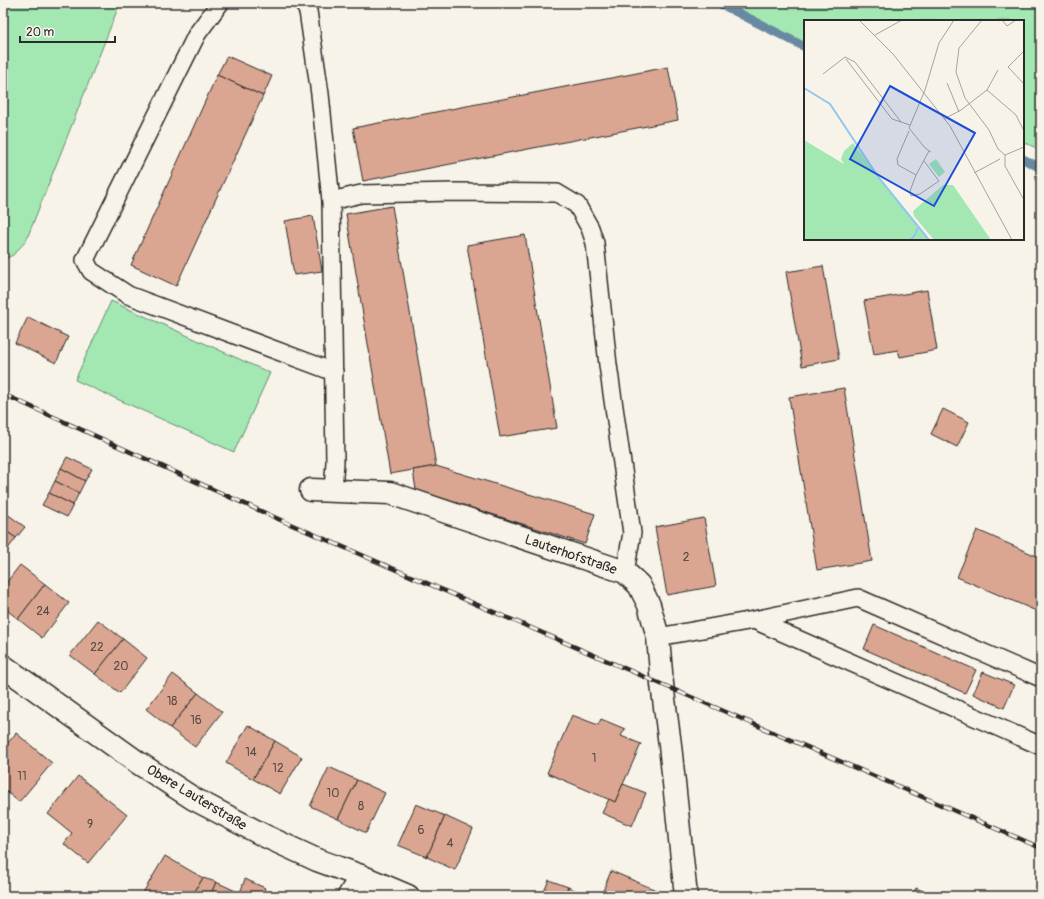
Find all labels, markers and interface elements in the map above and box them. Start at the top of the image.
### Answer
scale bar [20,18,115,44]
inset map [804,20,1024,240]
text: 20 m [26,25,55,40]
street label: Lauterhofstraße [522,531,619,578]
house number: 2 [683,550,690,565]
house number: 24 [36,604,50,619]
house number: 22 [90,640,104,655]
house number: 20 [114,659,128,674]
house number: 18 [167,694,177,709]
house number: 16 [190,713,202,728]
house number: 14 [245,745,257,760]
house number: 1 [592,751,596,766]
street label: Obere Lauterstraße [144,761,250,834]
house number: 12 [272,761,284,776]
house number: 11 [17,769,27,784]
house number: 10 [327,786,339,801]
house number: 8 [358,799,364,814]
house number: 9 [87,817,93,832]
house number: 6 [418,823,425,838]
house number: 4 [447,836,454,851]

